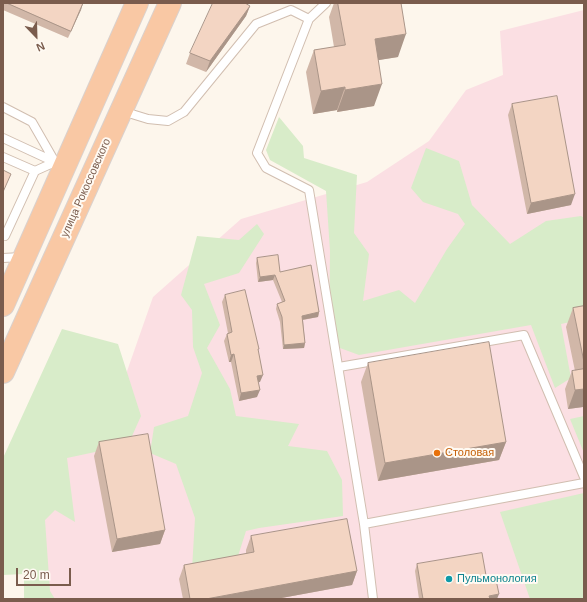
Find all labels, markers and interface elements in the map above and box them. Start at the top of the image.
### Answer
north arrow [16,16,56,56]
text: N [35,40,47,54]
street label: улица Рокоссовского [58,137,114,239]
place label: Столовая [445,446,494,460]
marker: Столовая [432,448,442,458]
scale bar [18,560,73,586]
text: 20 m [23,568,50,582]
place label: Пульмонология [457,572,537,586]
marker: Пульмонология [444,574,454,584]

